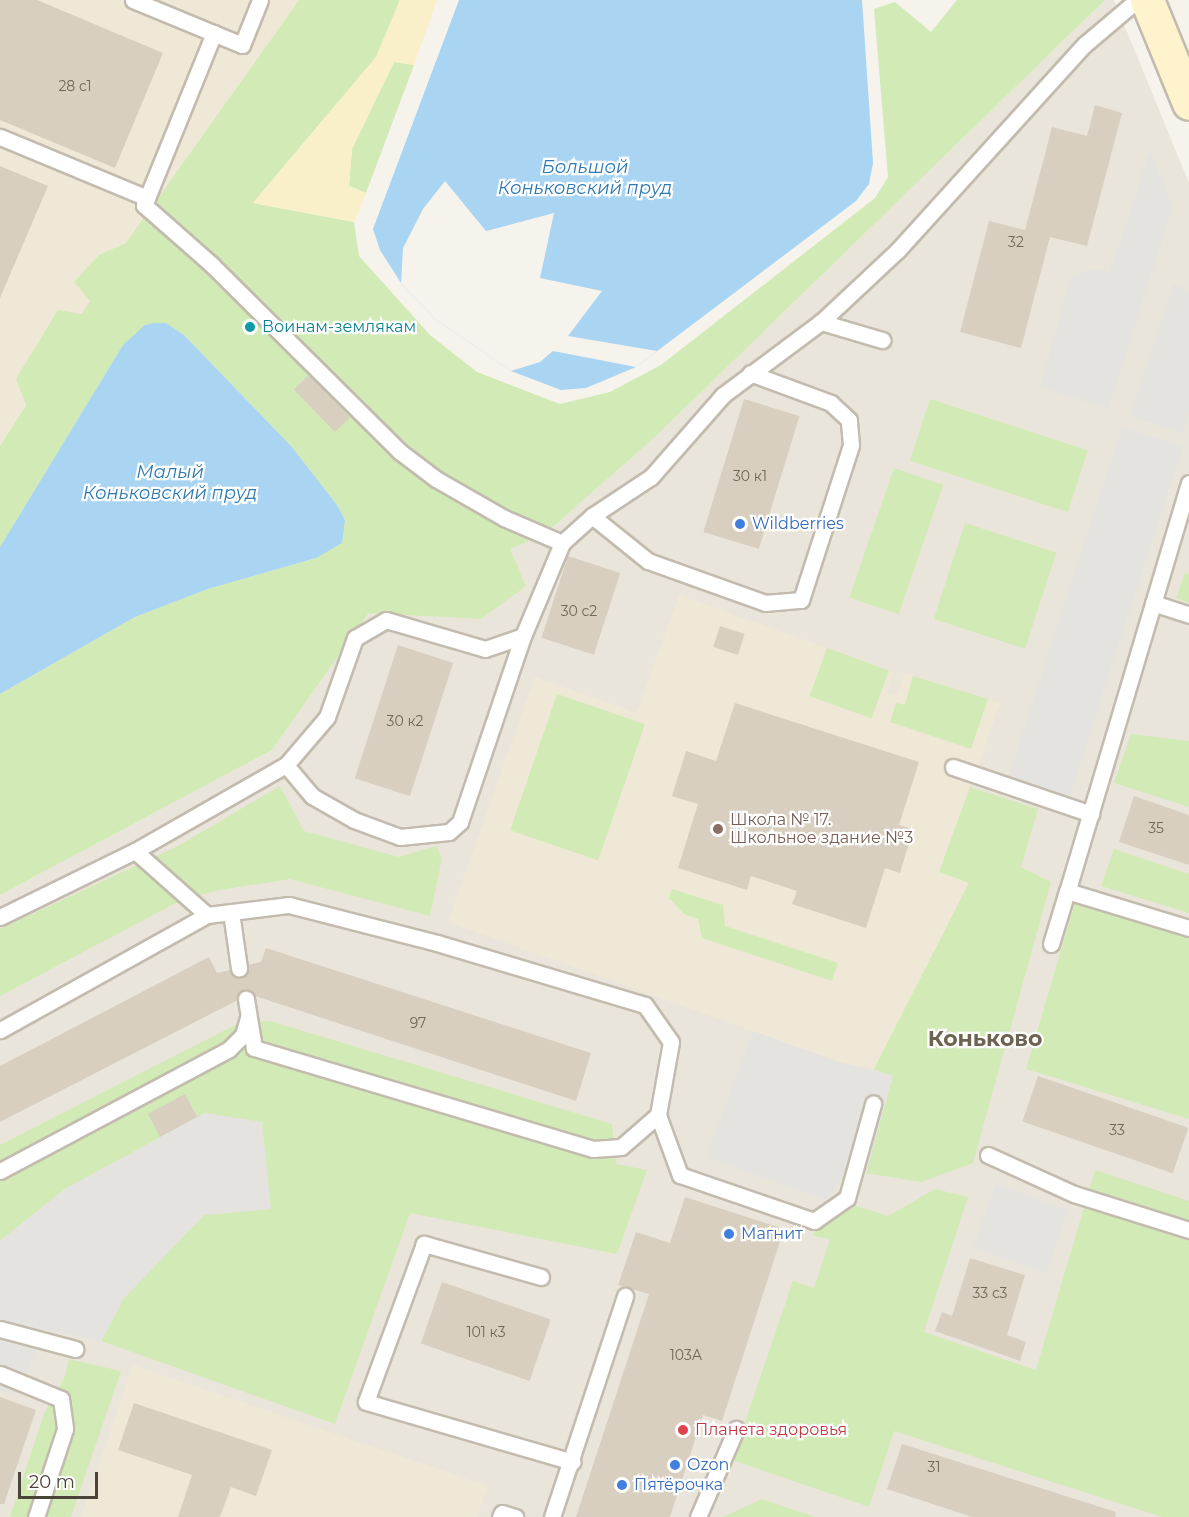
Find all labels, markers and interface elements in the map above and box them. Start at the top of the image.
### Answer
house number: 28 c1 [58,78,92,94]
water label: Большой Коньковский пруд [498,157,672,200]
house number: 32 [1008,234,1024,250]
place label: Воинам-землякам [262,317,416,337]
marker: Воинам-землякам [243,320,257,334]
water label: Малый Коньковский пруд [83,462,257,504]
house number: 30 к1 [733,468,767,484]
place label: Wildberries [752,514,844,534]
marker: Wildberries [733,517,747,531]
house number: 30 с2 [561,603,597,619]
house number: 30 к2 [387,713,423,729]
place label: Школа № 17. Школьное здание №3 [730,810,913,848]
house number: 35 [1148,820,1164,836]
marker: Школа № 17. Школьное здание №3 [711,822,725,836]
house number: 97 [410,1015,426,1031]
district label: Коньково [928,1026,1042,1052]
house number: 33 [1109,1122,1125,1138]
place label: Магнит [741,1224,803,1244]
marker: Магнит [722,1227,736,1241]
house number: 33 с3 [973,1285,1007,1301]
house number: 101 к3 [466,1324,506,1340]
house number: 103А [670,1347,702,1363]
place label: Планета здоровья [695,1420,847,1440]
marker: Планета здоровья [676,1423,690,1437]
place label: Ozon [687,1455,729,1475]
marker: Ozon [668,1458,682,1472]
house number: 31 [928,1459,940,1475]
scale bar [21,1460,100,1498]
text: 20 m [29,1471,75,1493]
place label: Пятёрочка [634,1475,723,1495]
marker: Пятёрочка [615,1478,629,1492]

